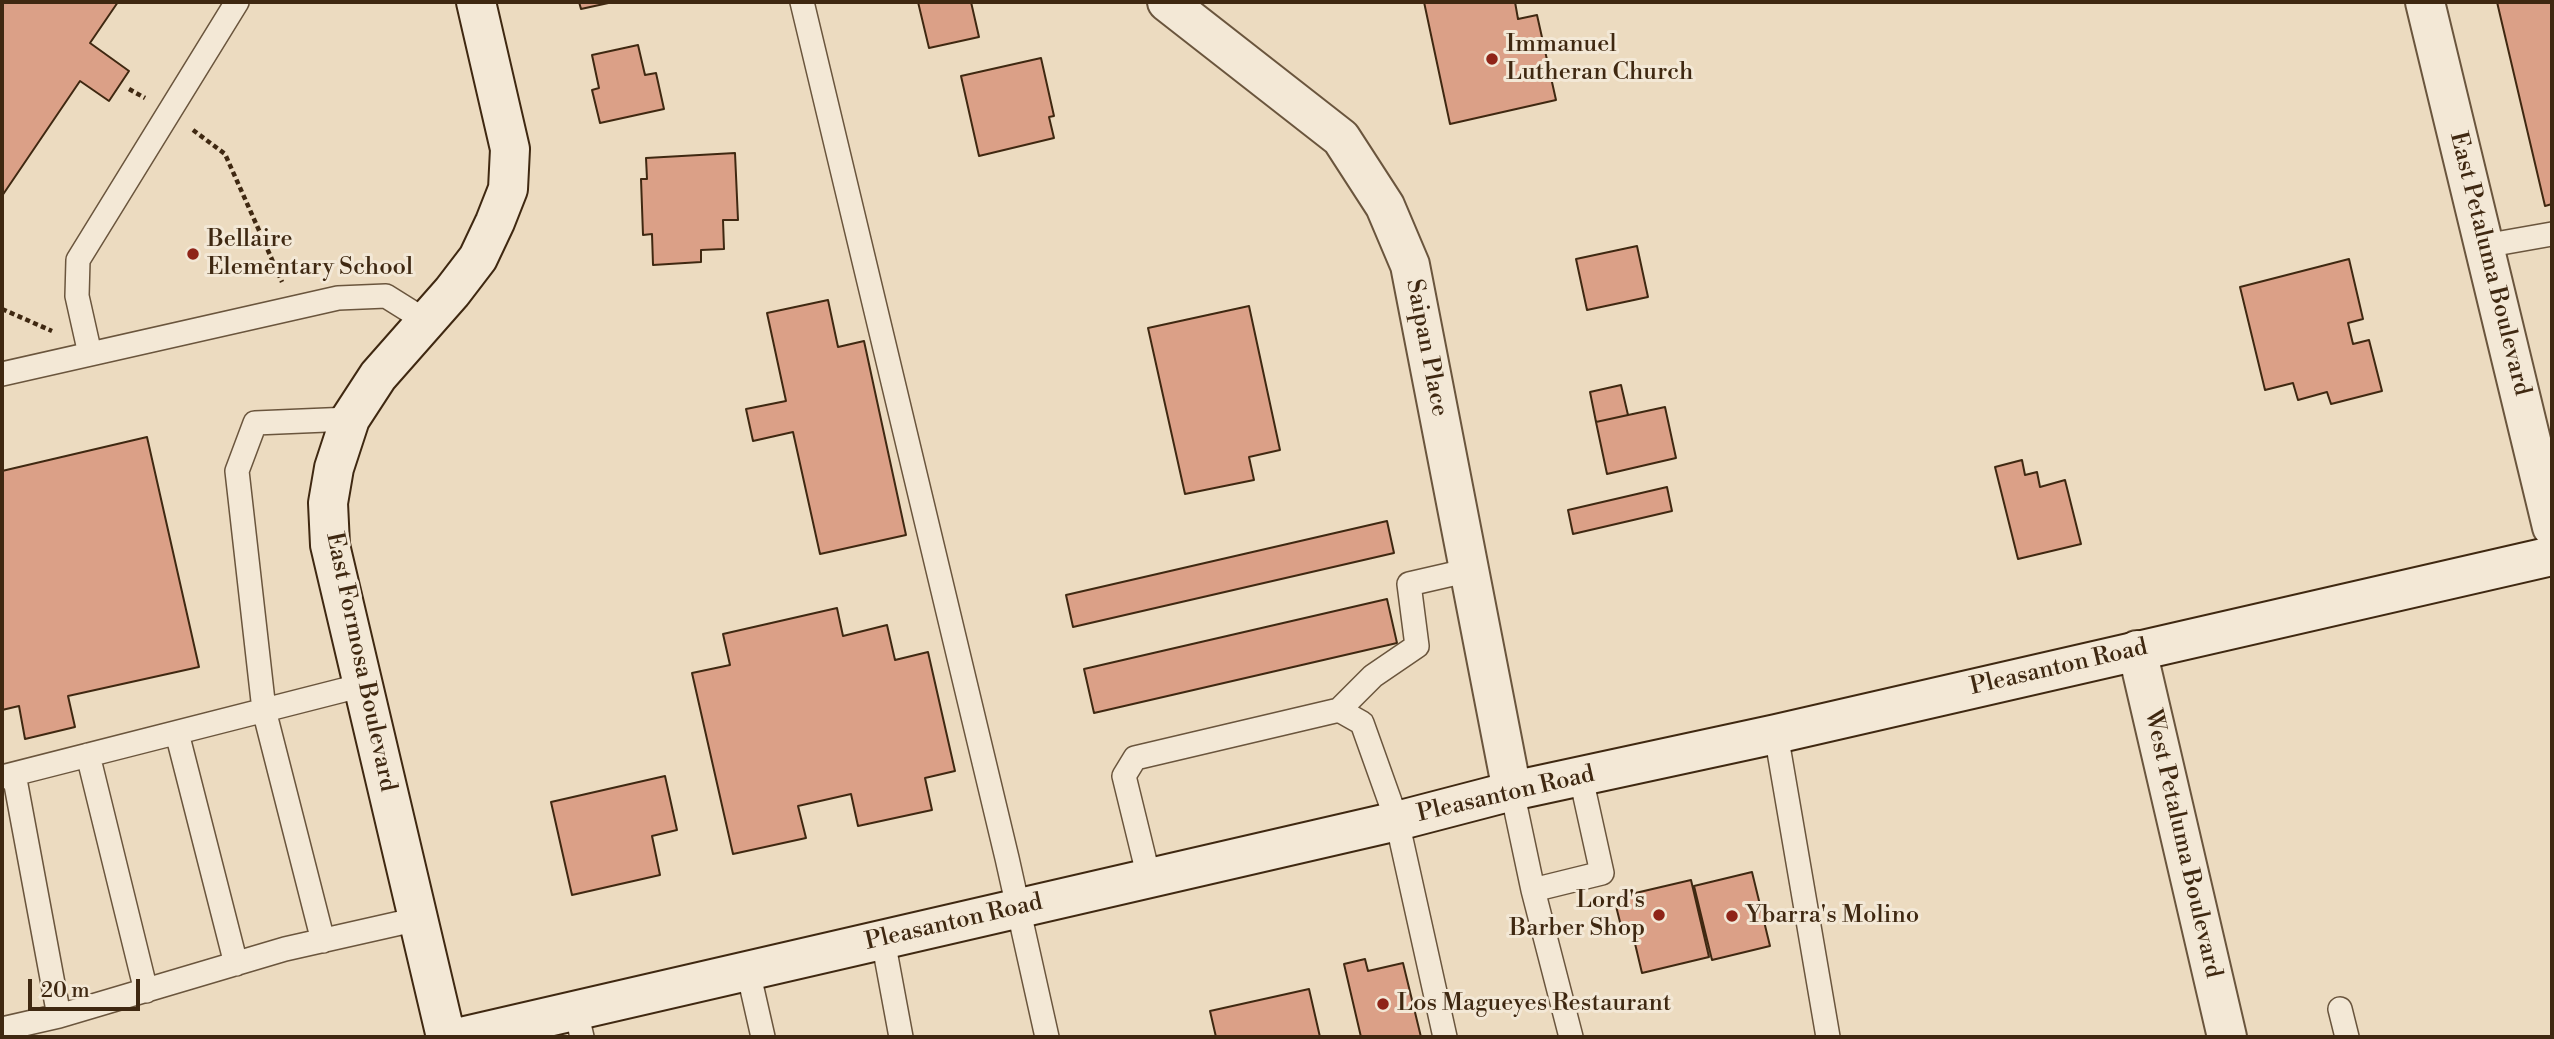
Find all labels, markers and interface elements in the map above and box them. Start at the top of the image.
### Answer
place label: Immanuel Lutheran Church [1506,31,1693,87]
marker: Immanuel Lutheran Church [1484,51,1500,67]
street label: East Petaluma Boulevard [2442,129,2536,399]
place label: Bellaire Elementary School [207,226,413,282]
marker: Bellaire Elementary School [185,246,201,262]
street label: Saipan Place [1399,277,1453,419]
street label: East Formosa Boulevard [318,530,402,794]
street label: Pleasanton Road [1967,634,2151,702]
street label: West Petaluma Boulevard [2137,707,2227,981]
street label: Pleasanton Road [1414,761,1598,829]
place label: Lord's Barber Shop [1509,887,1645,943]
street label: Pleasanton Road [862,889,1046,957]
place label: Ybarra's Molino [1746,902,1919,930]
marker: Lord's Barber Shop [1651,907,1667,923]
marker: Ybarra's Molino [1724,908,1740,924]
scale bar [32,965,144,1009]
text: 20 m [41,978,90,1004]
place label: Los Magueyes Restaurant [1397,990,1671,1018]
marker: Los Magueyes Restaurant [1375,996,1391,1012]

